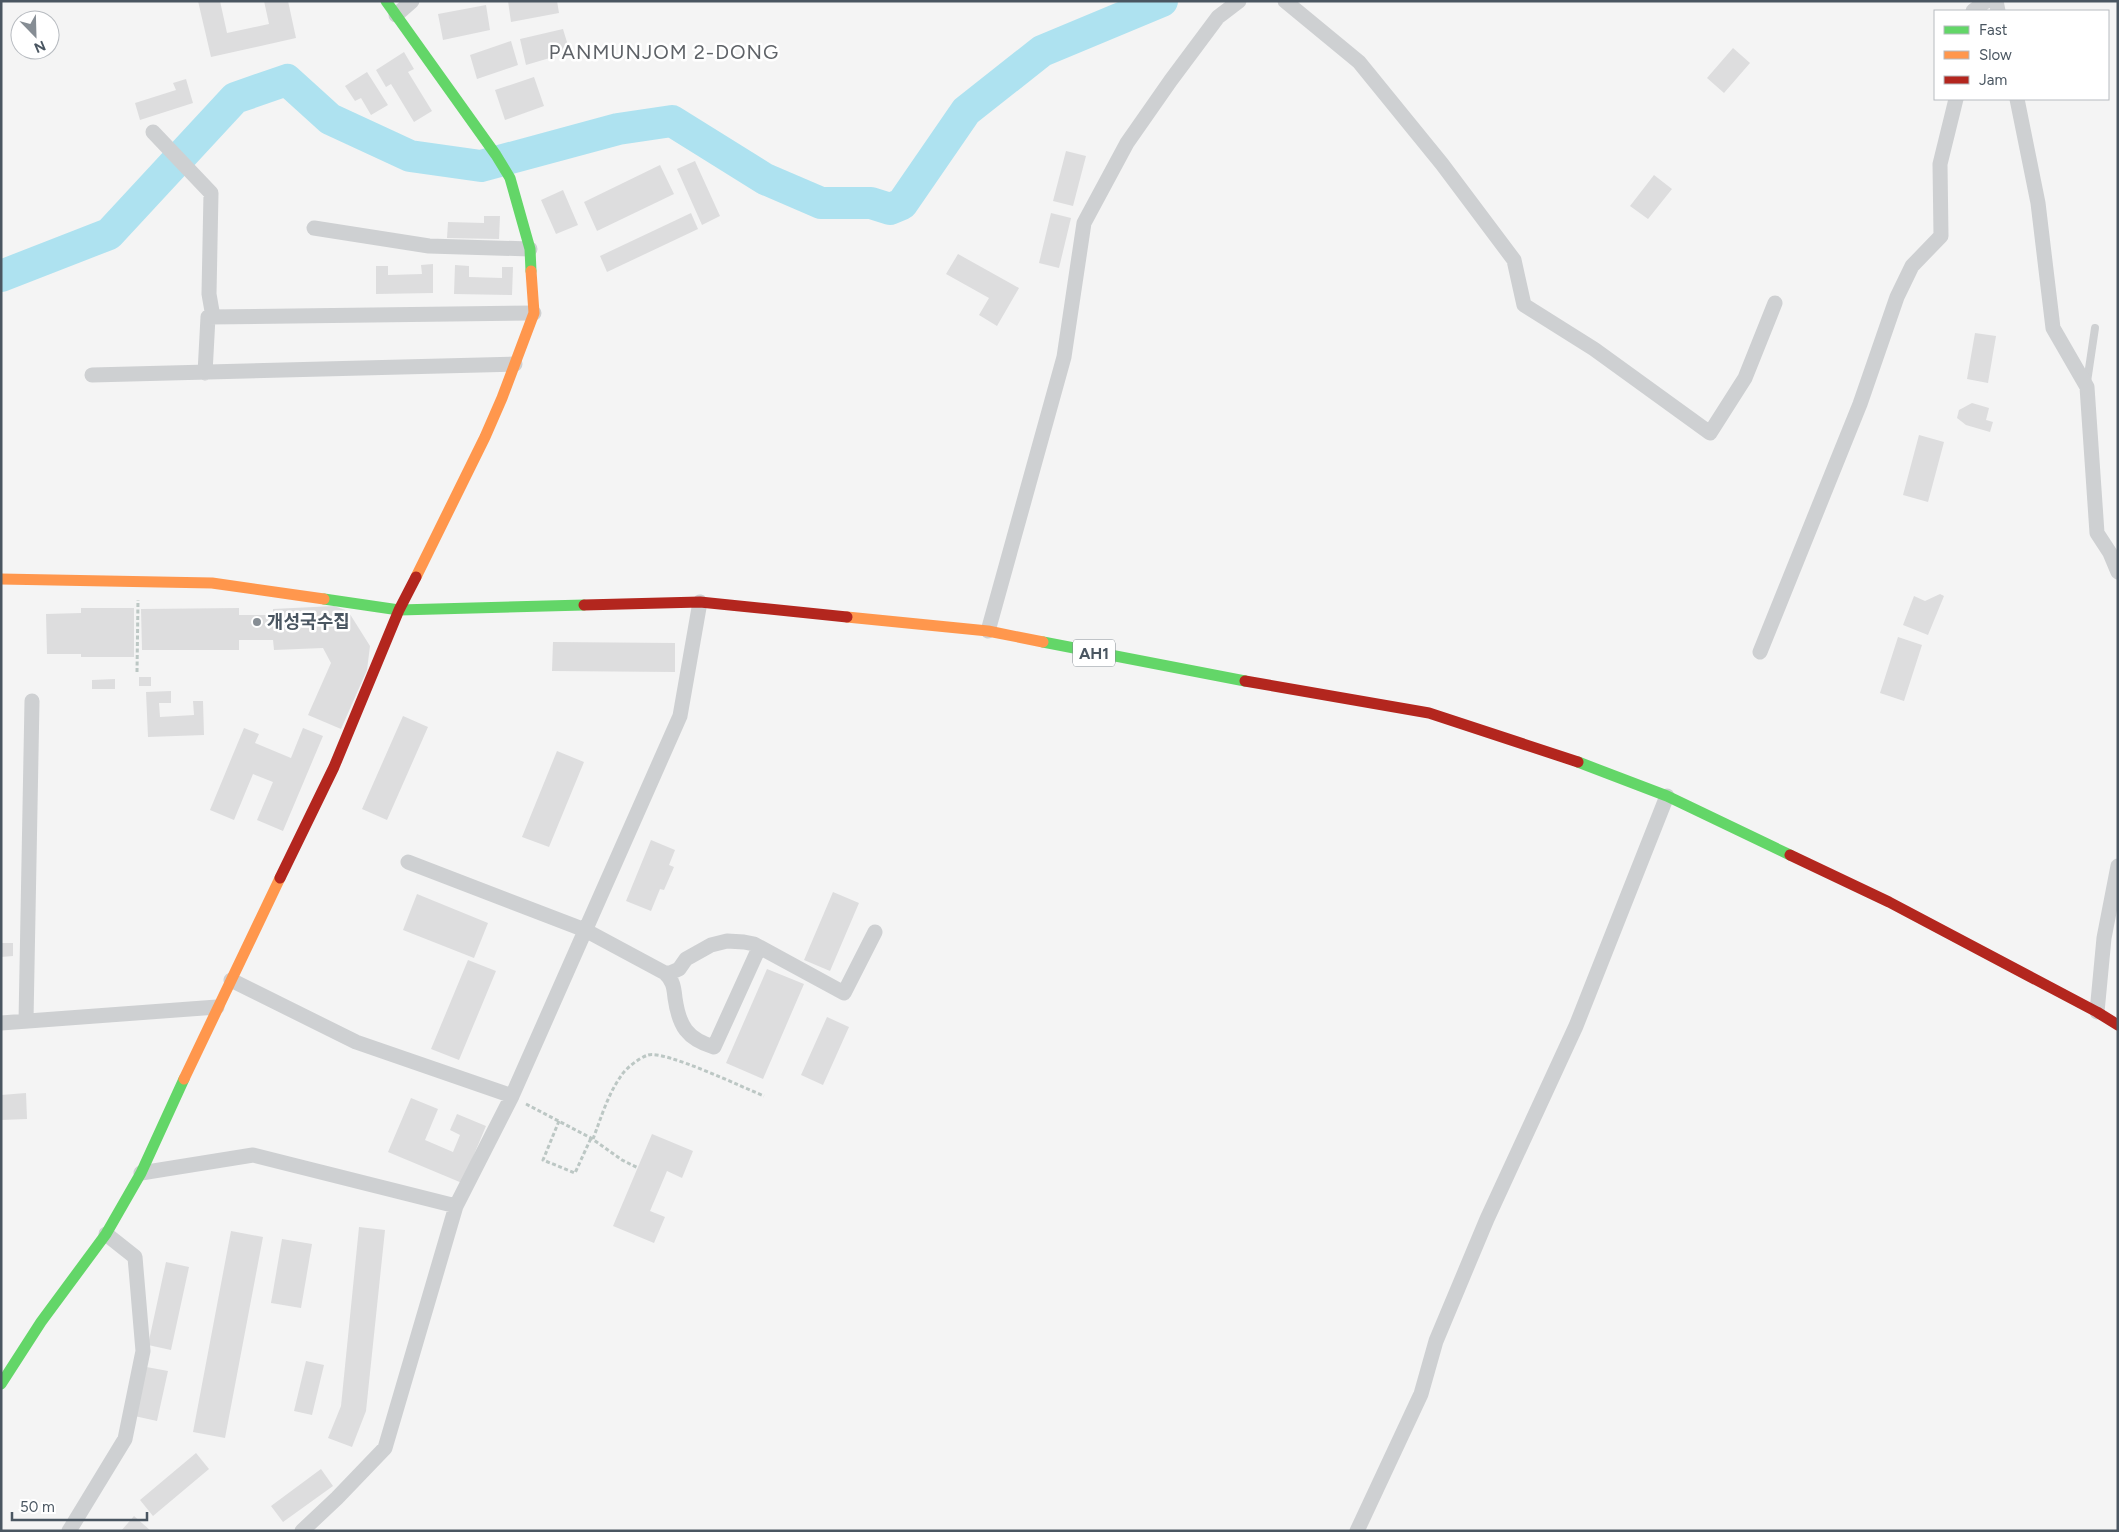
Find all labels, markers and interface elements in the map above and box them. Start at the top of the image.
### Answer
north arrow [10,10,60,60]
legend [1934,10,2109,100]
text: Fast [1979,21,2008,39]
text: N [32,37,48,56]
district label: PANMUNJOM 2-DONG [549,40,779,64]
text: Slow [1979,46,2012,64]
text: Jam [1979,71,2007,89]
place label: 개성국수집 [267,611,350,633]
marker: 개성국수집 [251,616,263,628]
road number: AH1 [1073,640,1115,666]
scale bar [12,1490,148,1522]
text: 50 m [20,1498,55,1516]

